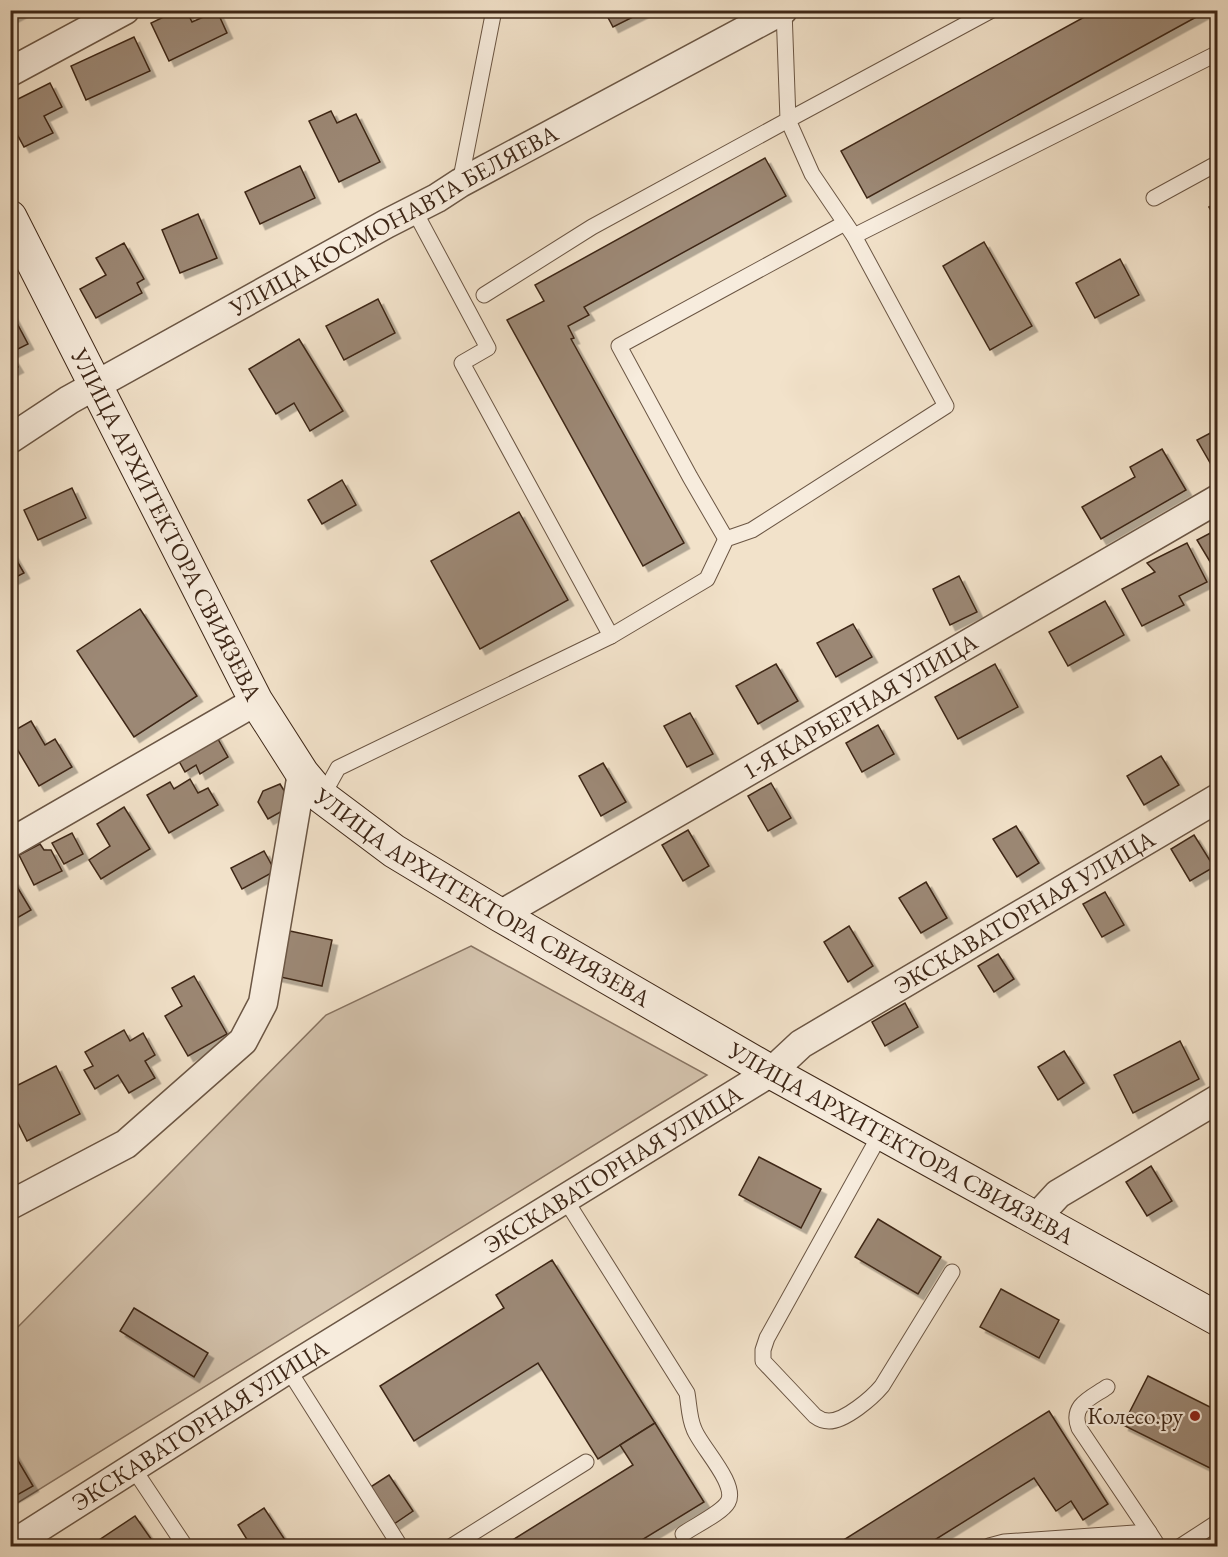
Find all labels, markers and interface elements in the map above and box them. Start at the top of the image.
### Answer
street label: УЛИЦА КОСМОНАВТА БЕЛЯЕВА [223,117,564,323]
street label: УЛИЦА АРХИТЕКТОРА СВИЯЗЕВА [64,342,269,706]
street label: 1-Я КАРЬЕРНАЯ УЛИЦА [736,625,983,786]
street label: УЛИЦА АРХИТЕКТОРА СВИЯЗЕВА [307,780,656,1014]
street label: ЭКСКАВАТОРНАЯ УЛИЦА [888,823,1161,1001]
street label: УЛИЦА АРХИТЕКТОРА СВИЯЗЕВА [722,1034,1080,1252]
street label: ЭКСКАВАТОРНАЯ УЛИЦА [478,1077,748,1260]
street label: ЭКСКАВАТОРНАЯ УЛИЦА [66,1332,334,1518]
place label: Колесо.ру [1087,1400,1183,1431]
marker: Колесо.ру [1188,1409,1202,1423]

